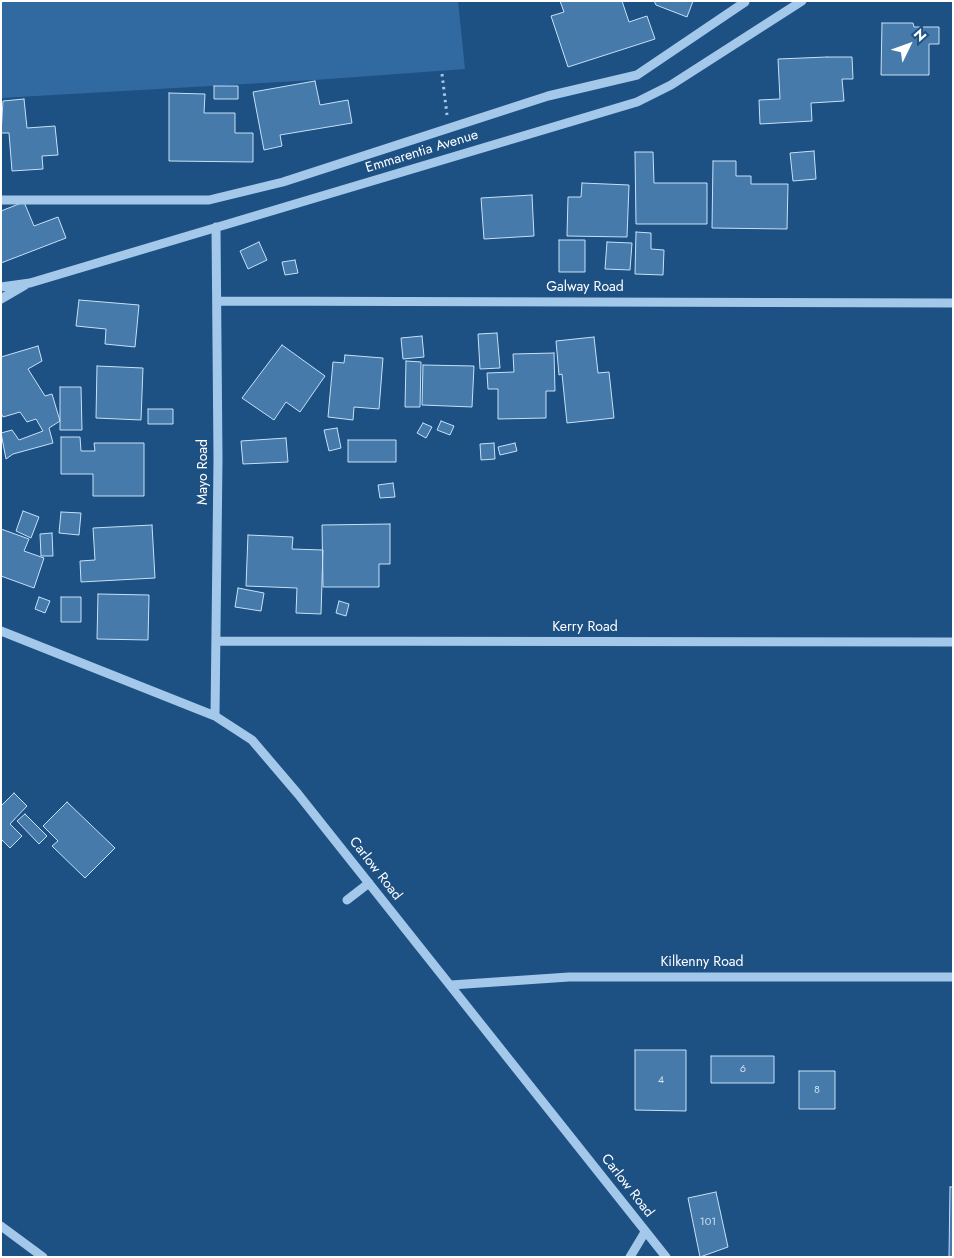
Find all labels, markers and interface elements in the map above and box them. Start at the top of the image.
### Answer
north arrow [884,20,934,70]
text: N [909,24,931,46]
street label: Emmarentia Avenue [364,127,480,177]
street label: Galway Road [546,280,624,296]
street label: Mayo Road [196,439,212,505]
street label: Kerry Road [552,620,618,636]
street label: Carlow Road [345,834,405,904]
street label: Kilkenny Road [660,955,744,971]
house number: 6 [740,1062,746,1076]
house number: 4 [658,1073,664,1087]
house number: 8 [814,1083,820,1097]
street label: Carlow Road [597,1151,657,1221]
house number: 101 [700,1215,716,1229]

